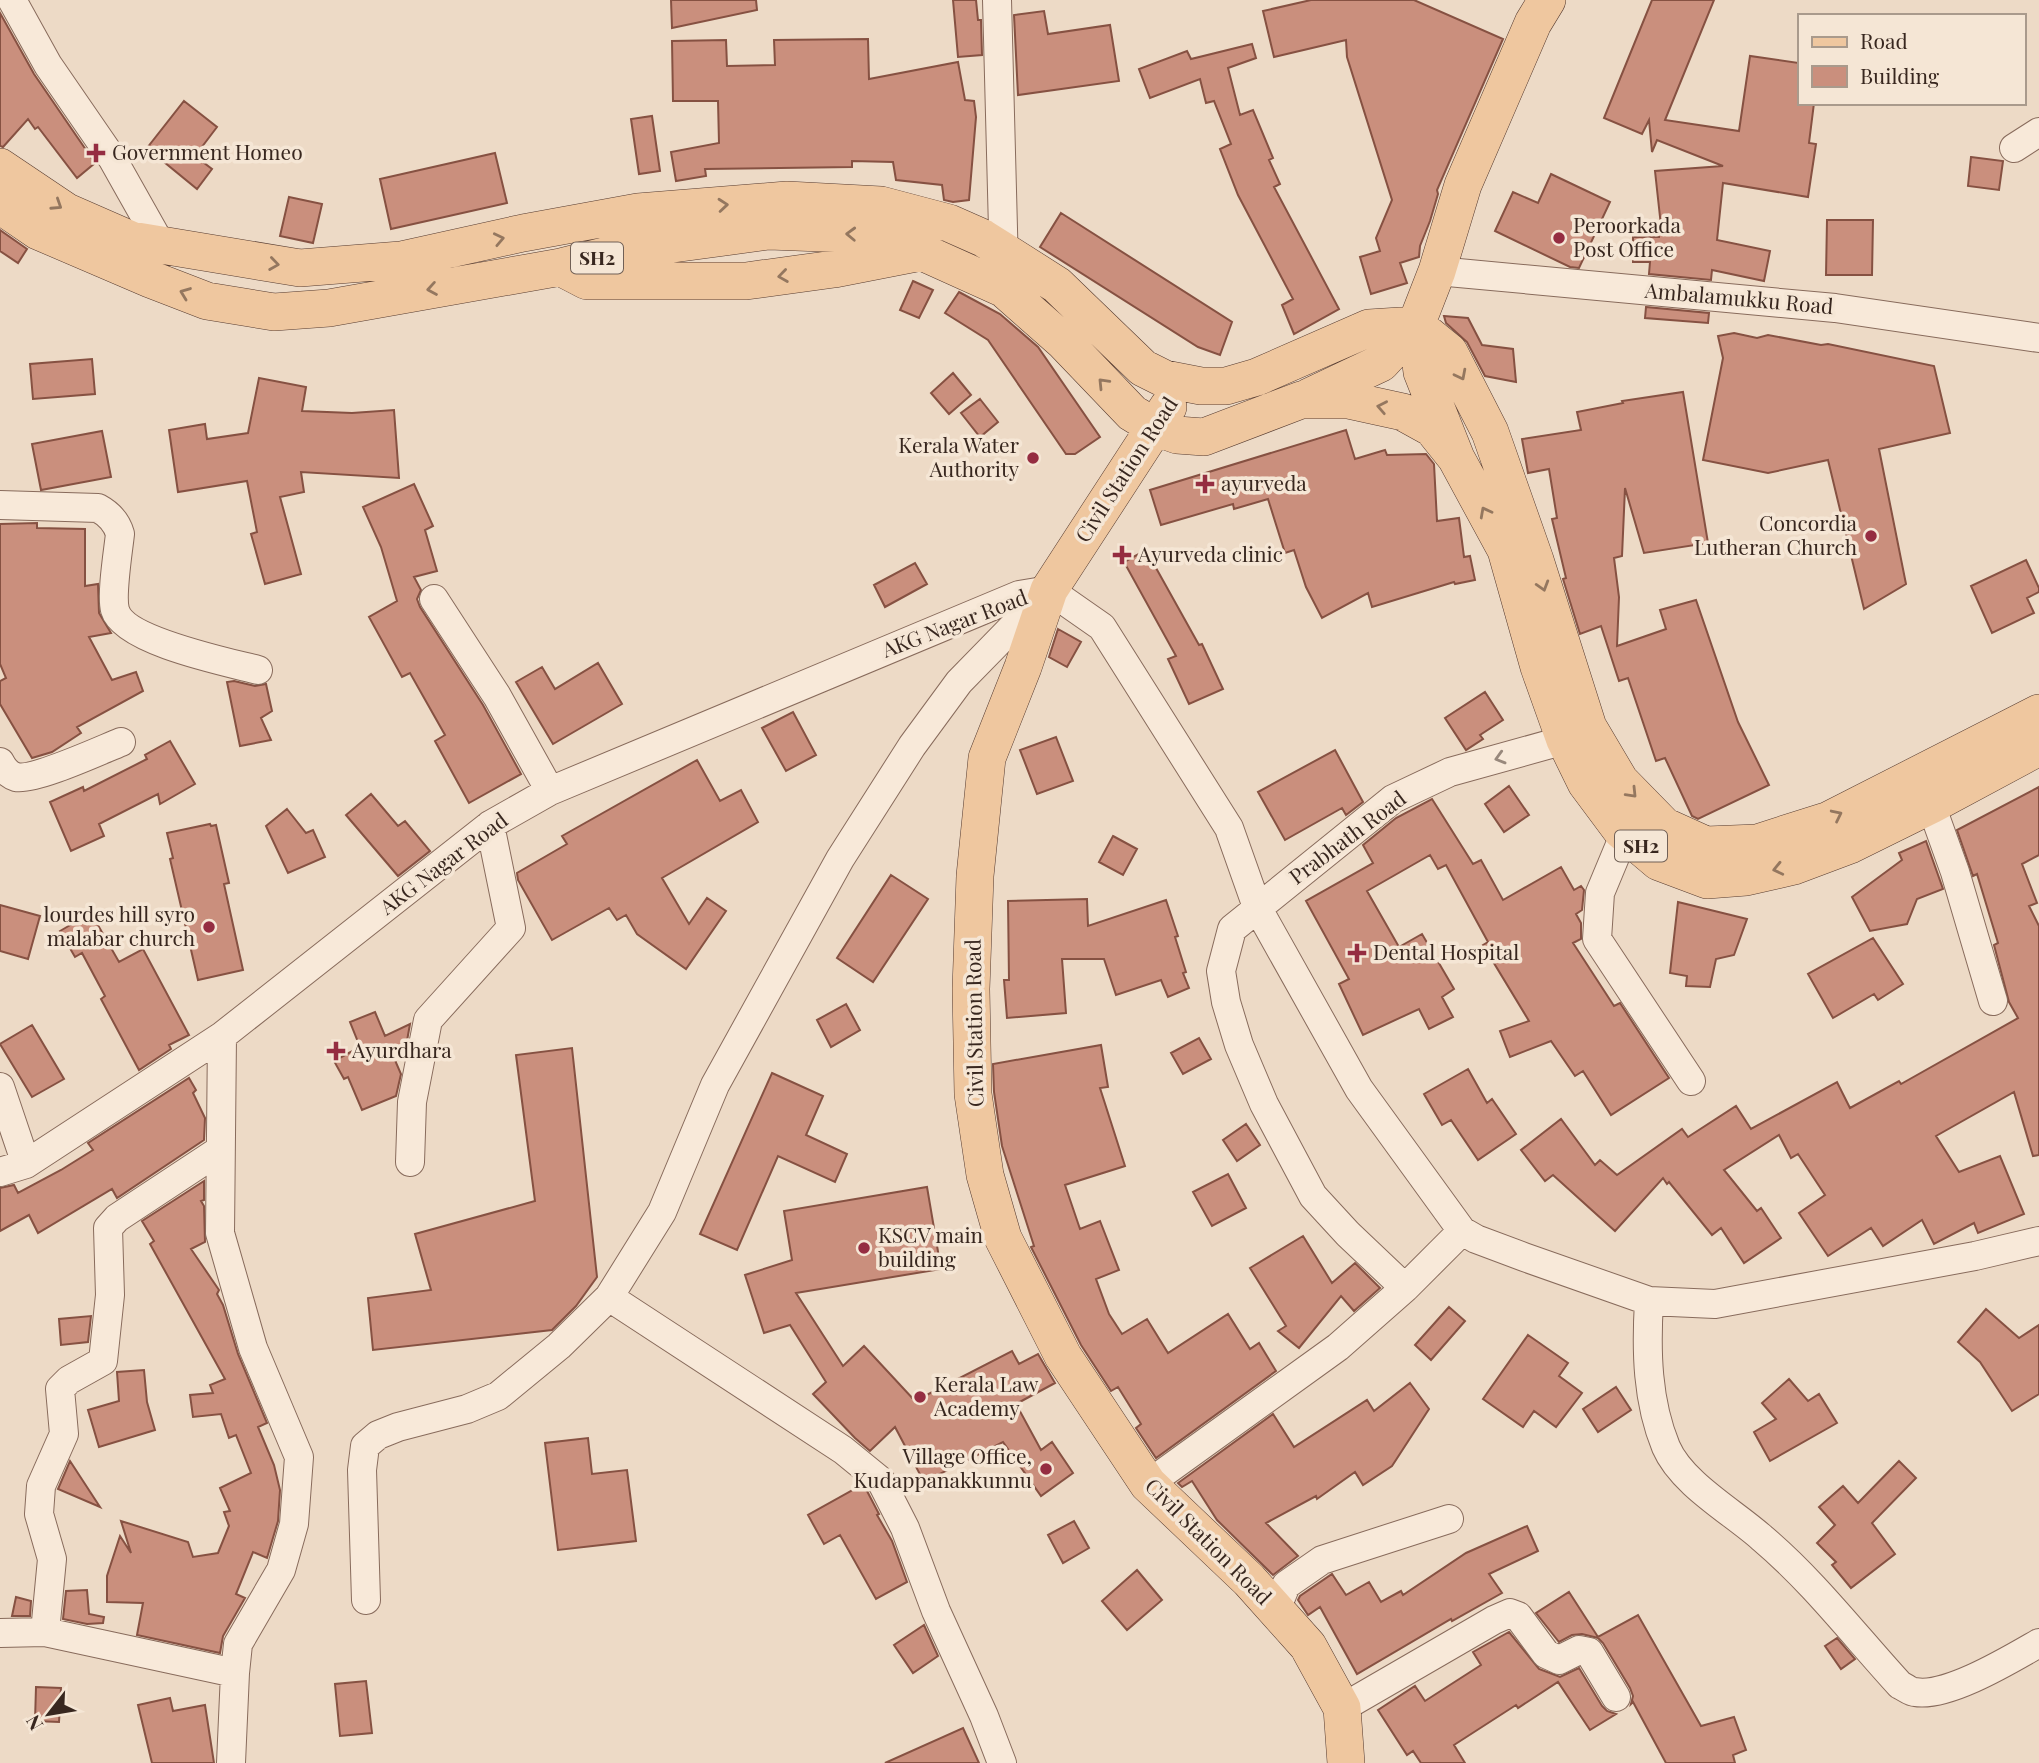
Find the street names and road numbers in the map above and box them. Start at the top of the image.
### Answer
road number: SH2 [571,242,623,274]
street label: Ambalamukku Road [1643,275,1835,319]
street label: Civil Station Road [1068,391,1183,547]
street label: AKG Nagar Road [877,582,1031,663]
street label: Prabhath Road [1283,783,1411,889]
street label: AKG Nagar Road [372,805,513,920]
road number: SH2 [1615,831,1667,862]
street label: Civil Station Road [958,939,988,1107]
street label: Civil Station Road [1140,1471,1279,1610]

